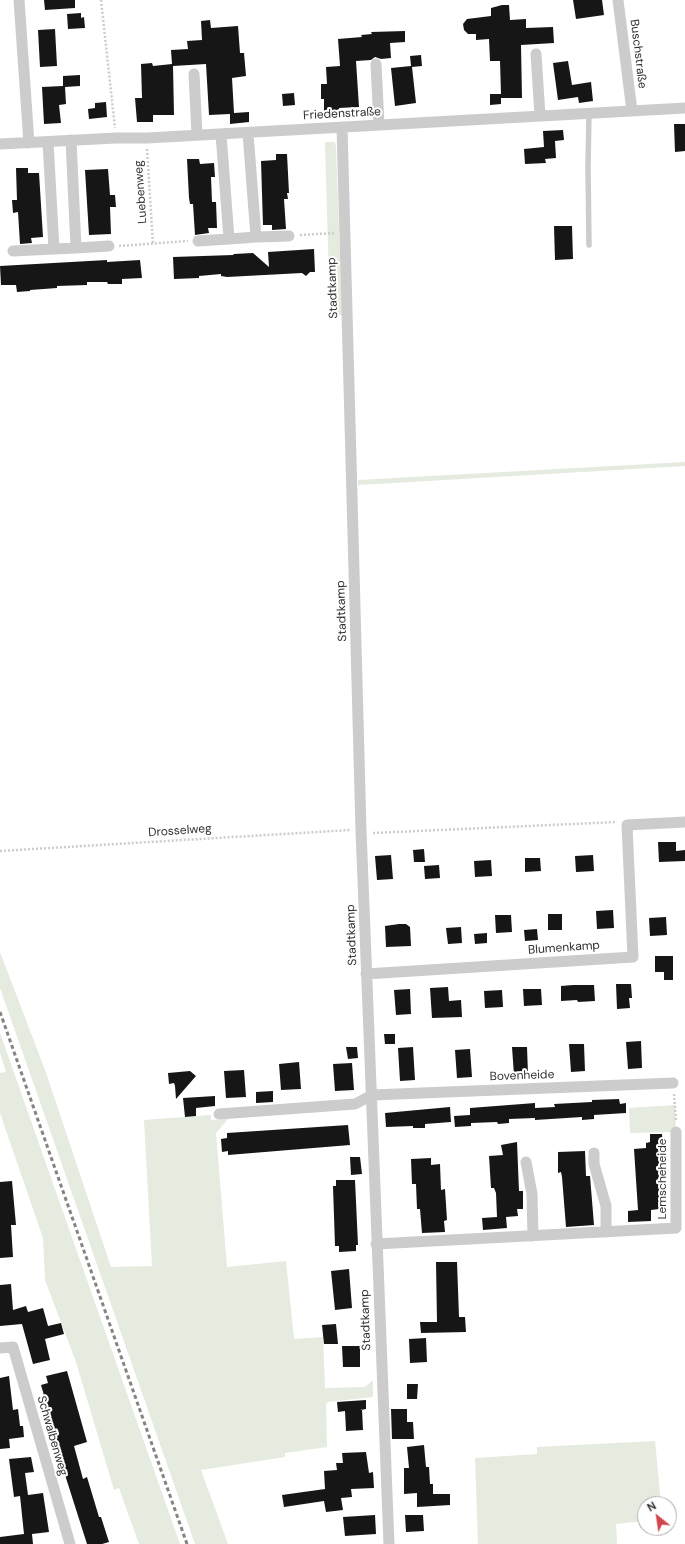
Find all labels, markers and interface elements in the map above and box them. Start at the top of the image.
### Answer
street label: Buschstraße [627,18,649,90]
street label: Friedenstraße [303,105,381,123]
street label: Luebenweg [132,160,150,224]
street label: Stadtkamp [325,257,341,319]
street label: Stadtkamp [334,580,350,642]
street label: Drosselweg [148,822,212,840]
street label: Stadtkamp [344,904,360,966]
street label: Blumenkamp [528,938,600,958]
street label: Bovenheide [489,1068,555,1084]
street label: Lemscheheide [656,1138,670,1220]
street label: Stadtkamp [358,1289,374,1351]
street label: Schwalbenweg [34,1394,70,1478]
north arrow [637,1496,677,1536]
text: N [645,1498,658,1515]

